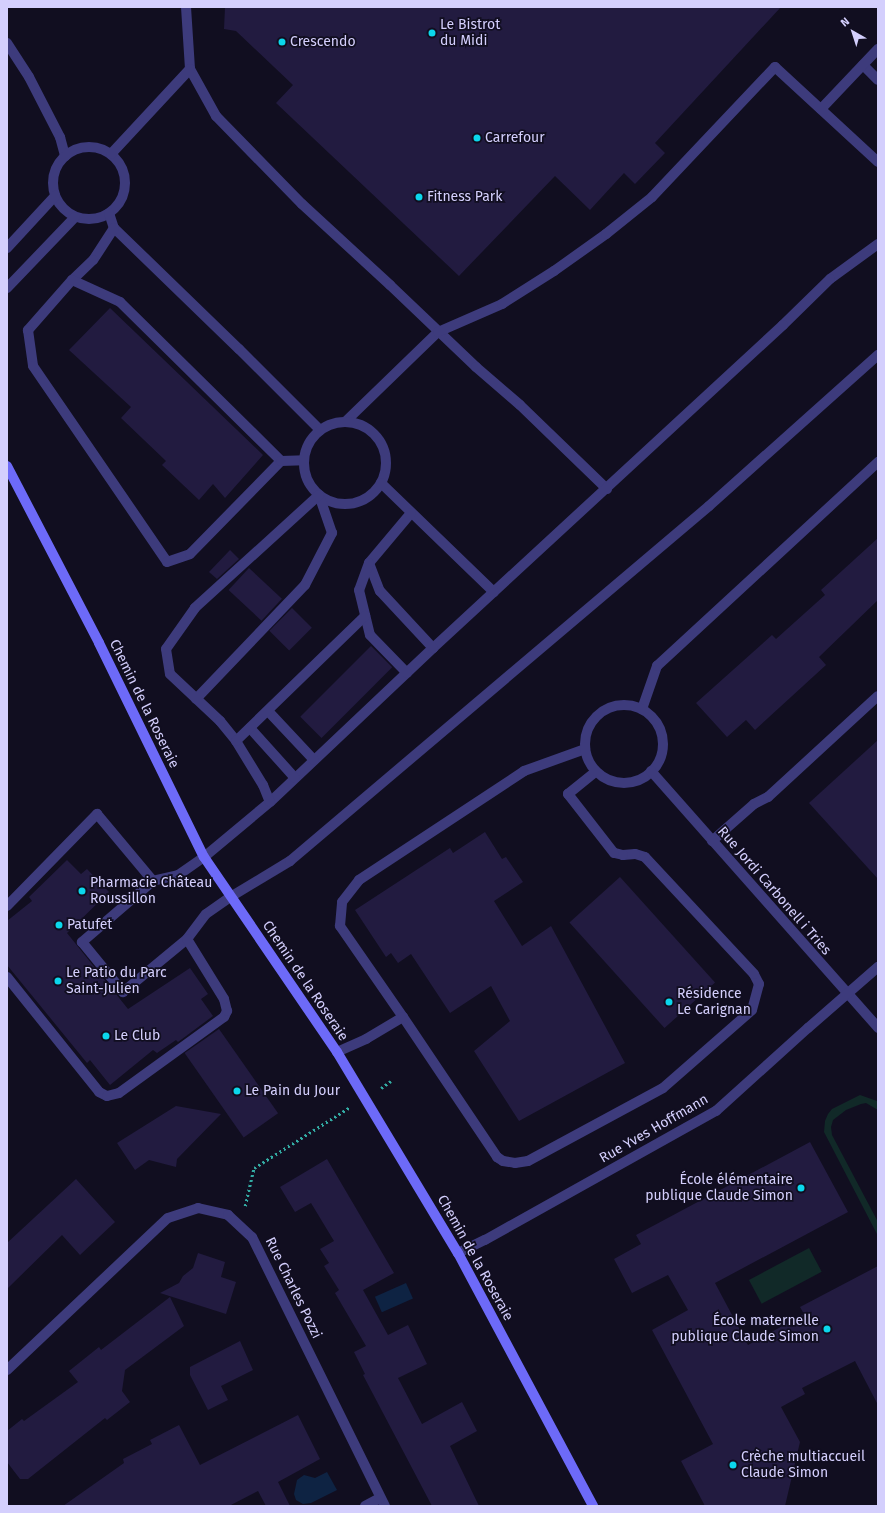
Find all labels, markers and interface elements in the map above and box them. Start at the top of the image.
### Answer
north arrow [833,12,873,52]
text: N [838,15,852,30]
place label: Le Bistrot du Midi [440,17,500,50]
marker: Le Bistrot du Midi [427,28,437,38]
place label: Crescendo [290,34,356,50]
marker: Crescendo [277,37,287,47]
place label: Carrefour [485,130,545,146]
marker: Carrefour [472,133,482,143]
place label: Fitness Park [427,189,502,205]
marker: Fitness Park [414,192,424,202]
street label: Chemin de la Roseraie [106,637,182,771]
street label: Rue Jordi Carbonell i Tries [714,823,834,959]
place label: Pharmacie Château Roussillon [90,875,212,908]
marker: Pharmacie Château Roussillon [77,886,87,896]
place label: Patufet [67,917,112,933]
street label: Chemin de la Roseraie [259,918,351,1044]
marker: Patufet [54,920,64,930]
place label: Le Patio du Parc Saint-Julien [66,965,167,998]
marker: Le Patio du Parc Saint-Julien [53,976,63,986]
place label: Résidence Le Carignan [677,986,751,1018]
marker: Résidence Le Carignan [664,997,674,1007]
place label: Le Club [114,1028,160,1044]
marker: Le Club [101,1031,111,1041]
place label: Le Pain du Jour [245,1083,340,1099]
marker: Le Pain du Jour [232,1086,242,1096]
street label: Rue Yves Hoffmann [597,1091,711,1167]
place label: École élémentaire publique Claude Simon [645,1172,793,1204]
marker: École élémentaire publique Claude Simon [796,1183,806,1193]
street label: Chemin de la Roseraie [433,1192,517,1324]
street label: Rue Charles Pozzi [261,1235,325,1341]
place label: École maternelle publique Claude Simon [671,1313,819,1346]
marker: École maternelle publique Claude Simon [822,1324,832,1334]
place label: Crèche multiaccueil Claude Simon [741,1449,865,1482]
marker: Crèche multiaccueil Claude Simon [728,1460,738,1470]

